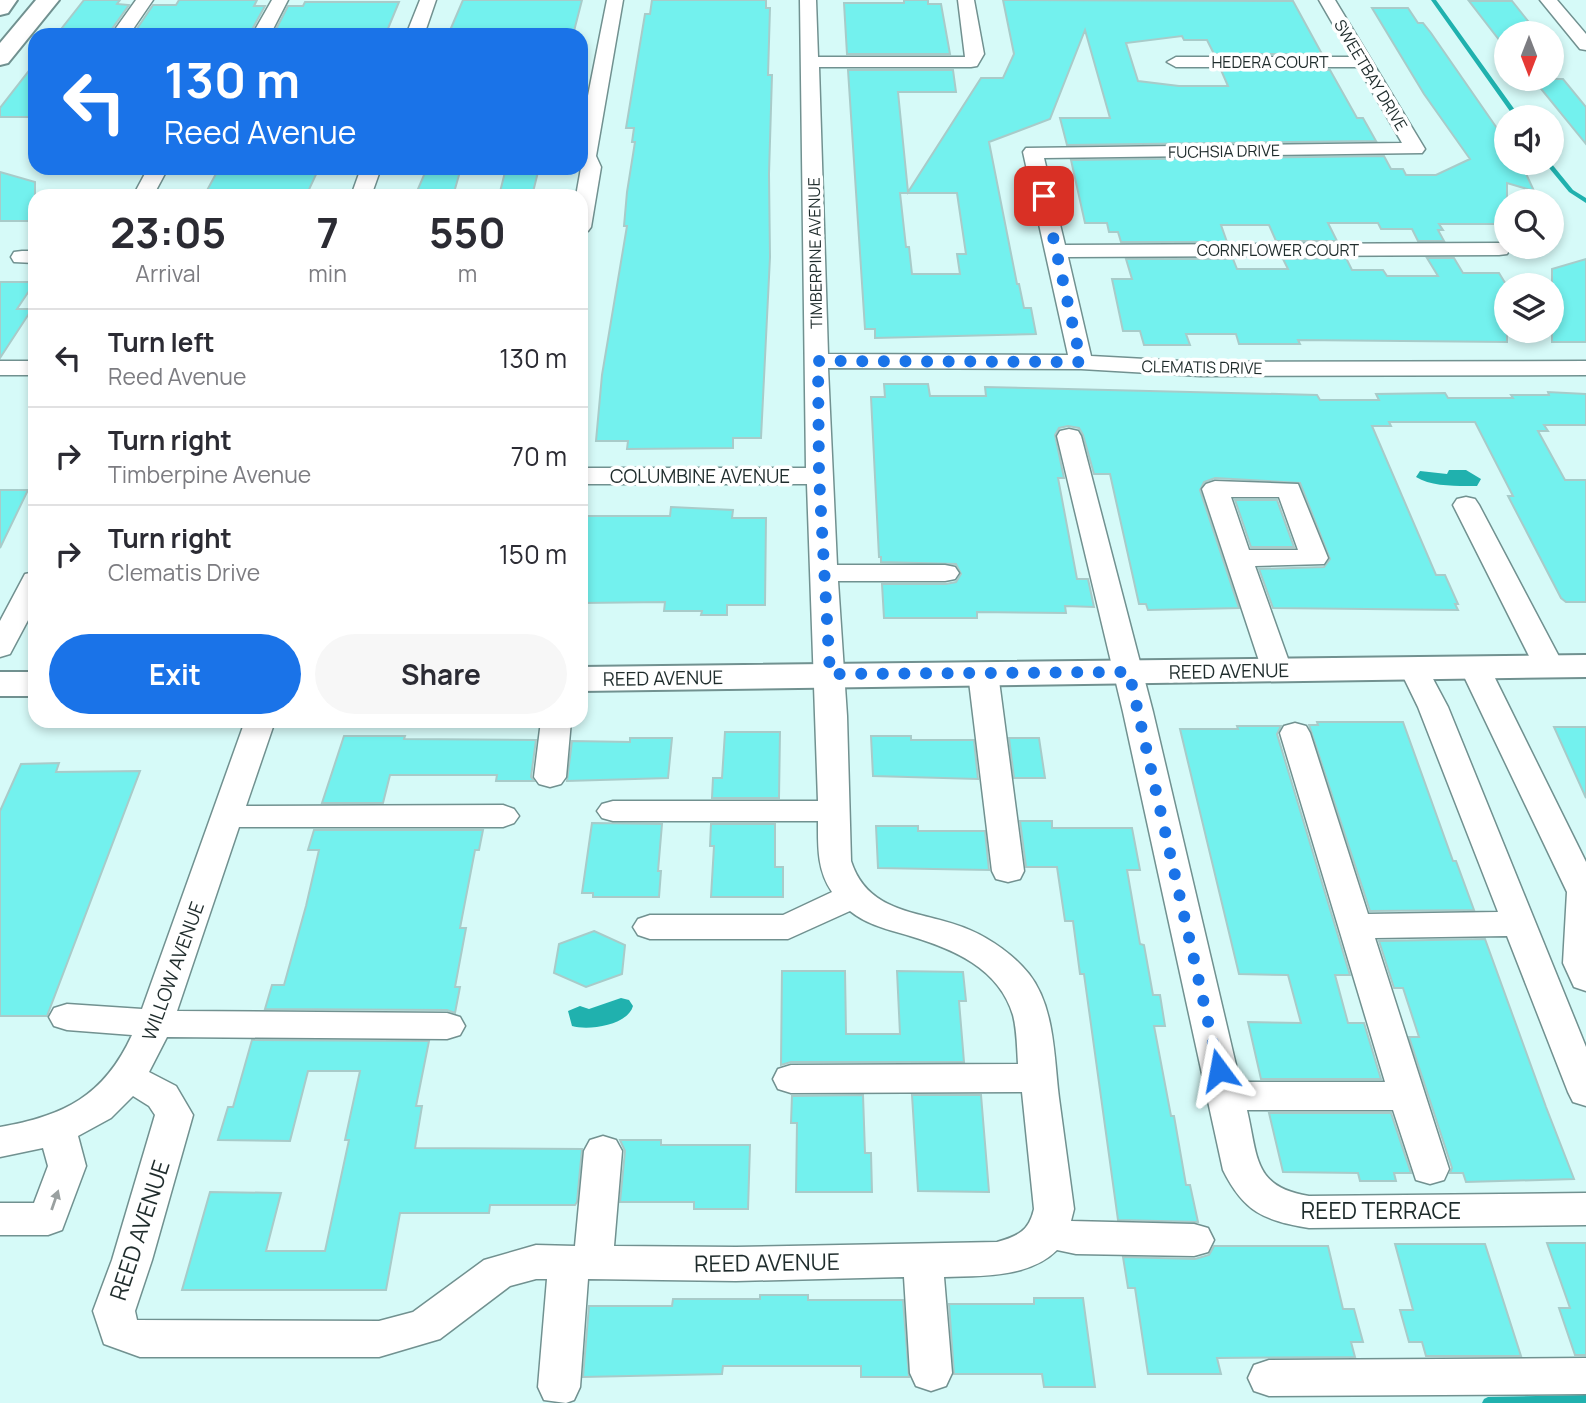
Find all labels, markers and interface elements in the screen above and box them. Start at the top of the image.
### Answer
street label: SWEETBAY DRIVE [1329,15,1413,135]
north arrow [1494,21,1564,91]
map controls [1494,21,1564,343]
text: 130 m [164,46,300,113]
street label: HEDERA COURT [1211,51,1329,73]
icon: left [49,56,140,147]
button: sound [1494,105,1564,175]
text: Reed Avenue [164,110,357,154]
street label: FUCHSIA DRIVE [1168,139,1280,163]
pin [1014,166,1074,226]
street label: TIMBERPINE AVENUE [803,177,827,329]
icon: arrive [1025,177,1063,215]
button: search [1494,189,1564,259]
text: 23:05 [110,203,226,261]
text: 7 [316,203,339,261]
text: 550 [429,203,506,261]
street label: CORNFLOWER COURT [1197,239,1360,261]
text: Arrival [135,257,201,289]
text: min [308,257,347,289]
text: m [458,257,477,289]
button: layers [1494,273,1564,343]
text: Turn left [108,324,215,360]
icon: left [49,339,87,377]
text: 130 m [499,340,567,376]
street label: CLEMATIS DRIVE [1141,355,1263,379]
text: Reed Avenue [108,360,246,392]
text: Turn right [108,422,232,458]
icon: right [49,437,87,475]
text: 70 m [511,438,567,474]
text: Timberpine Avenue [108,458,311,490]
street label: COLUMBINE AVENUE [610,463,790,489]
text: Turn right [108,520,232,556]
icon: right [49,535,87,573]
text: 150 m [499,536,567,572]
text: Clematis Drive [108,556,260,588]
button: Exit [49,634,301,714]
button: Share [315,634,567,714]
street label: REED AVENUE [1169,657,1289,685]
street label: REED AVENUE [603,664,723,692]
street label: WILLOW AVENUE [136,898,210,1044]
position arrow [1182,1033,1256,1107]
street label: REED AVENUE [101,1156,177,1304]
one-way arrow [50,1189,61,1210]
street label: REED TERRACE [1301,1194,1461,1226]
street label: REED AVENUE [694,1245,840,1279]

